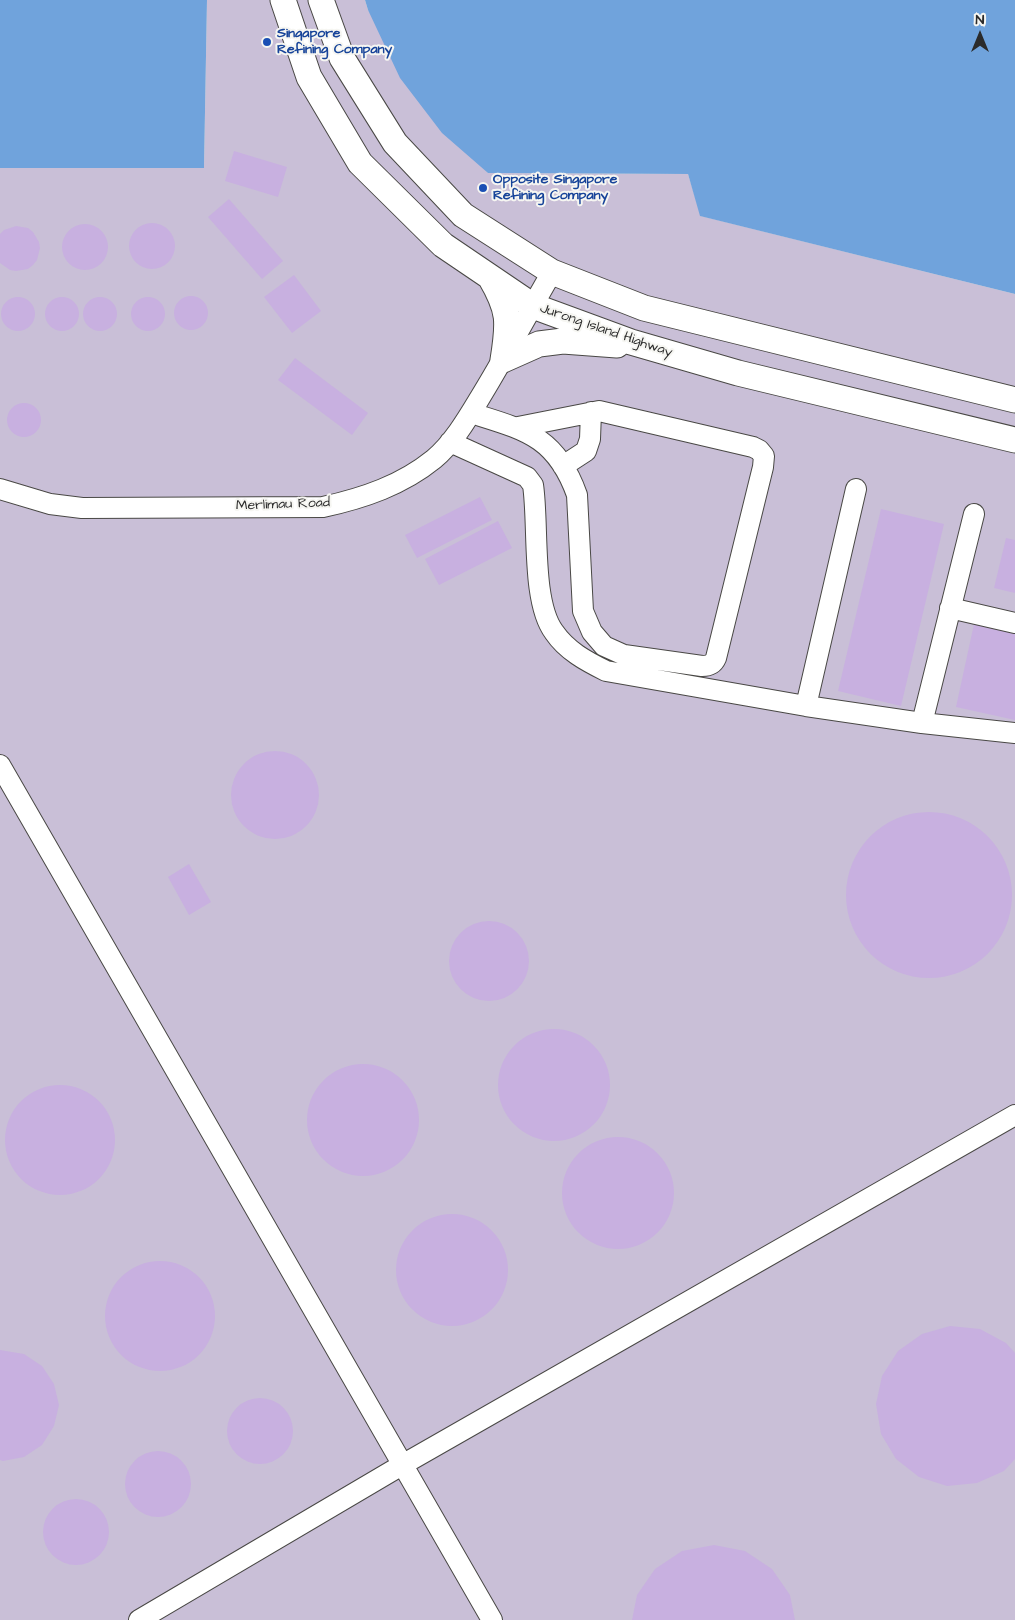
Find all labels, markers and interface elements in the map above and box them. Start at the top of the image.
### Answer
north arrow [955,10,1005,60]
text: N [976,10,984,30]
place label: Singapore Refining Company [277,26,392,58]
marker: Singapore Refining Company [261,36,273,48]
place label: Opposite Singapore Refining Company [493,172,617,204]
marker: Opposite Singapore Refining Company [477,182,489,194]
street label: Jurong Island Highway [538,300,674,362]
street label: Merlimau Road [236,495,330,515]

